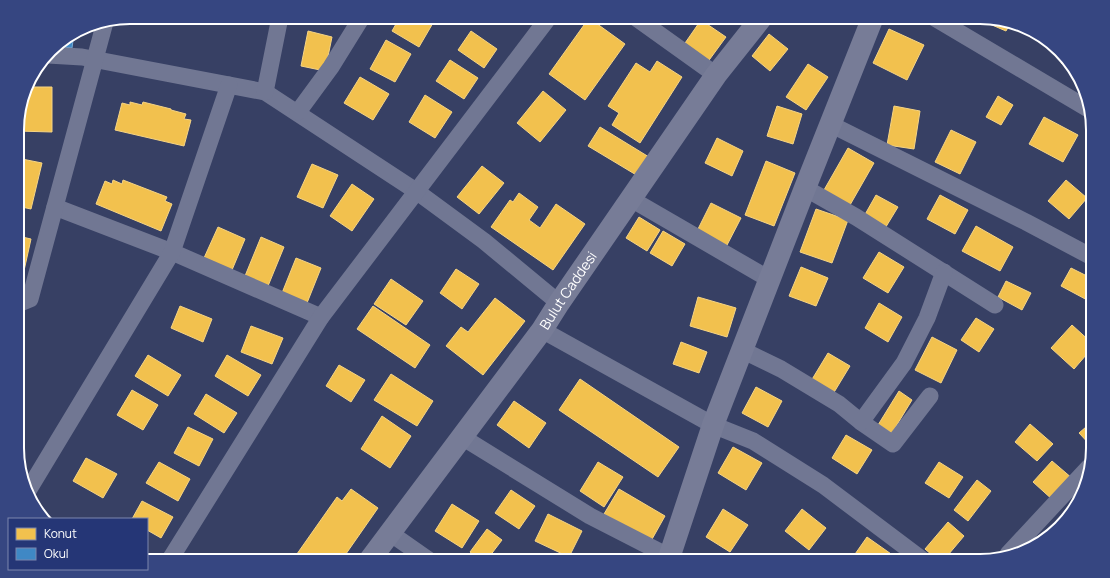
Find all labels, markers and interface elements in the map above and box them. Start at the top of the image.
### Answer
street label: Bulut Caddesi [535,247,601,333]
legend [8,518,148,570]
text: Konut [44,525,77,542]
text: Okul [44,545,69,562]

